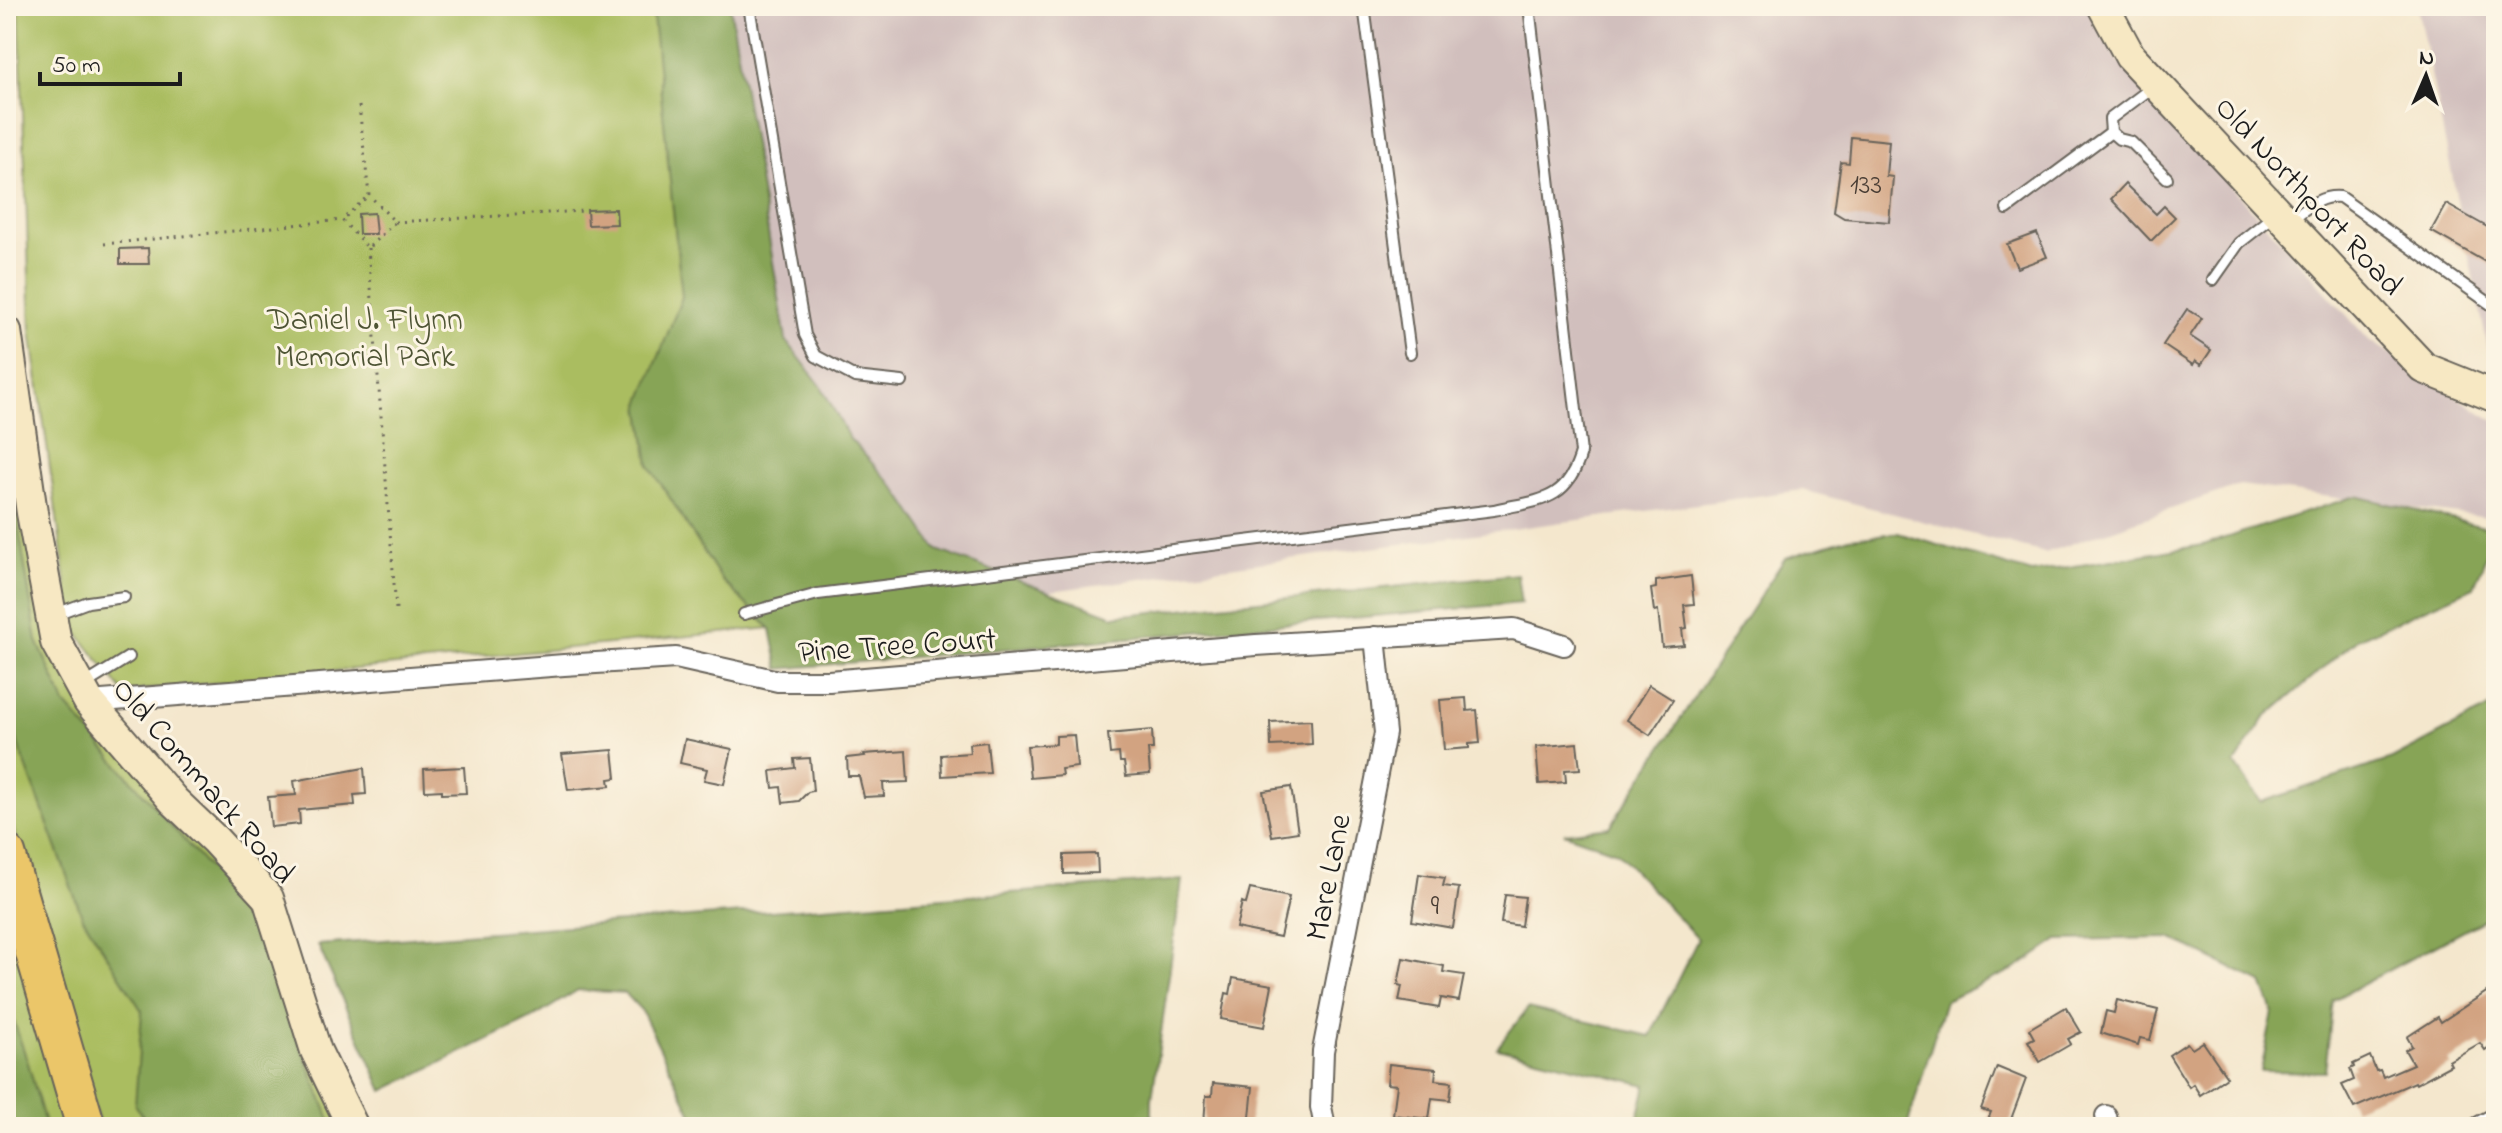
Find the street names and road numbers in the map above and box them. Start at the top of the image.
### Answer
street label: Old Northport Road [2202,87,2413,308]
street label: Pine Tree Court [797,617,998,678]
street label: Old Commack Road [100,669,305,896]
street label: Mare Lane [1295,810,1366,945]

